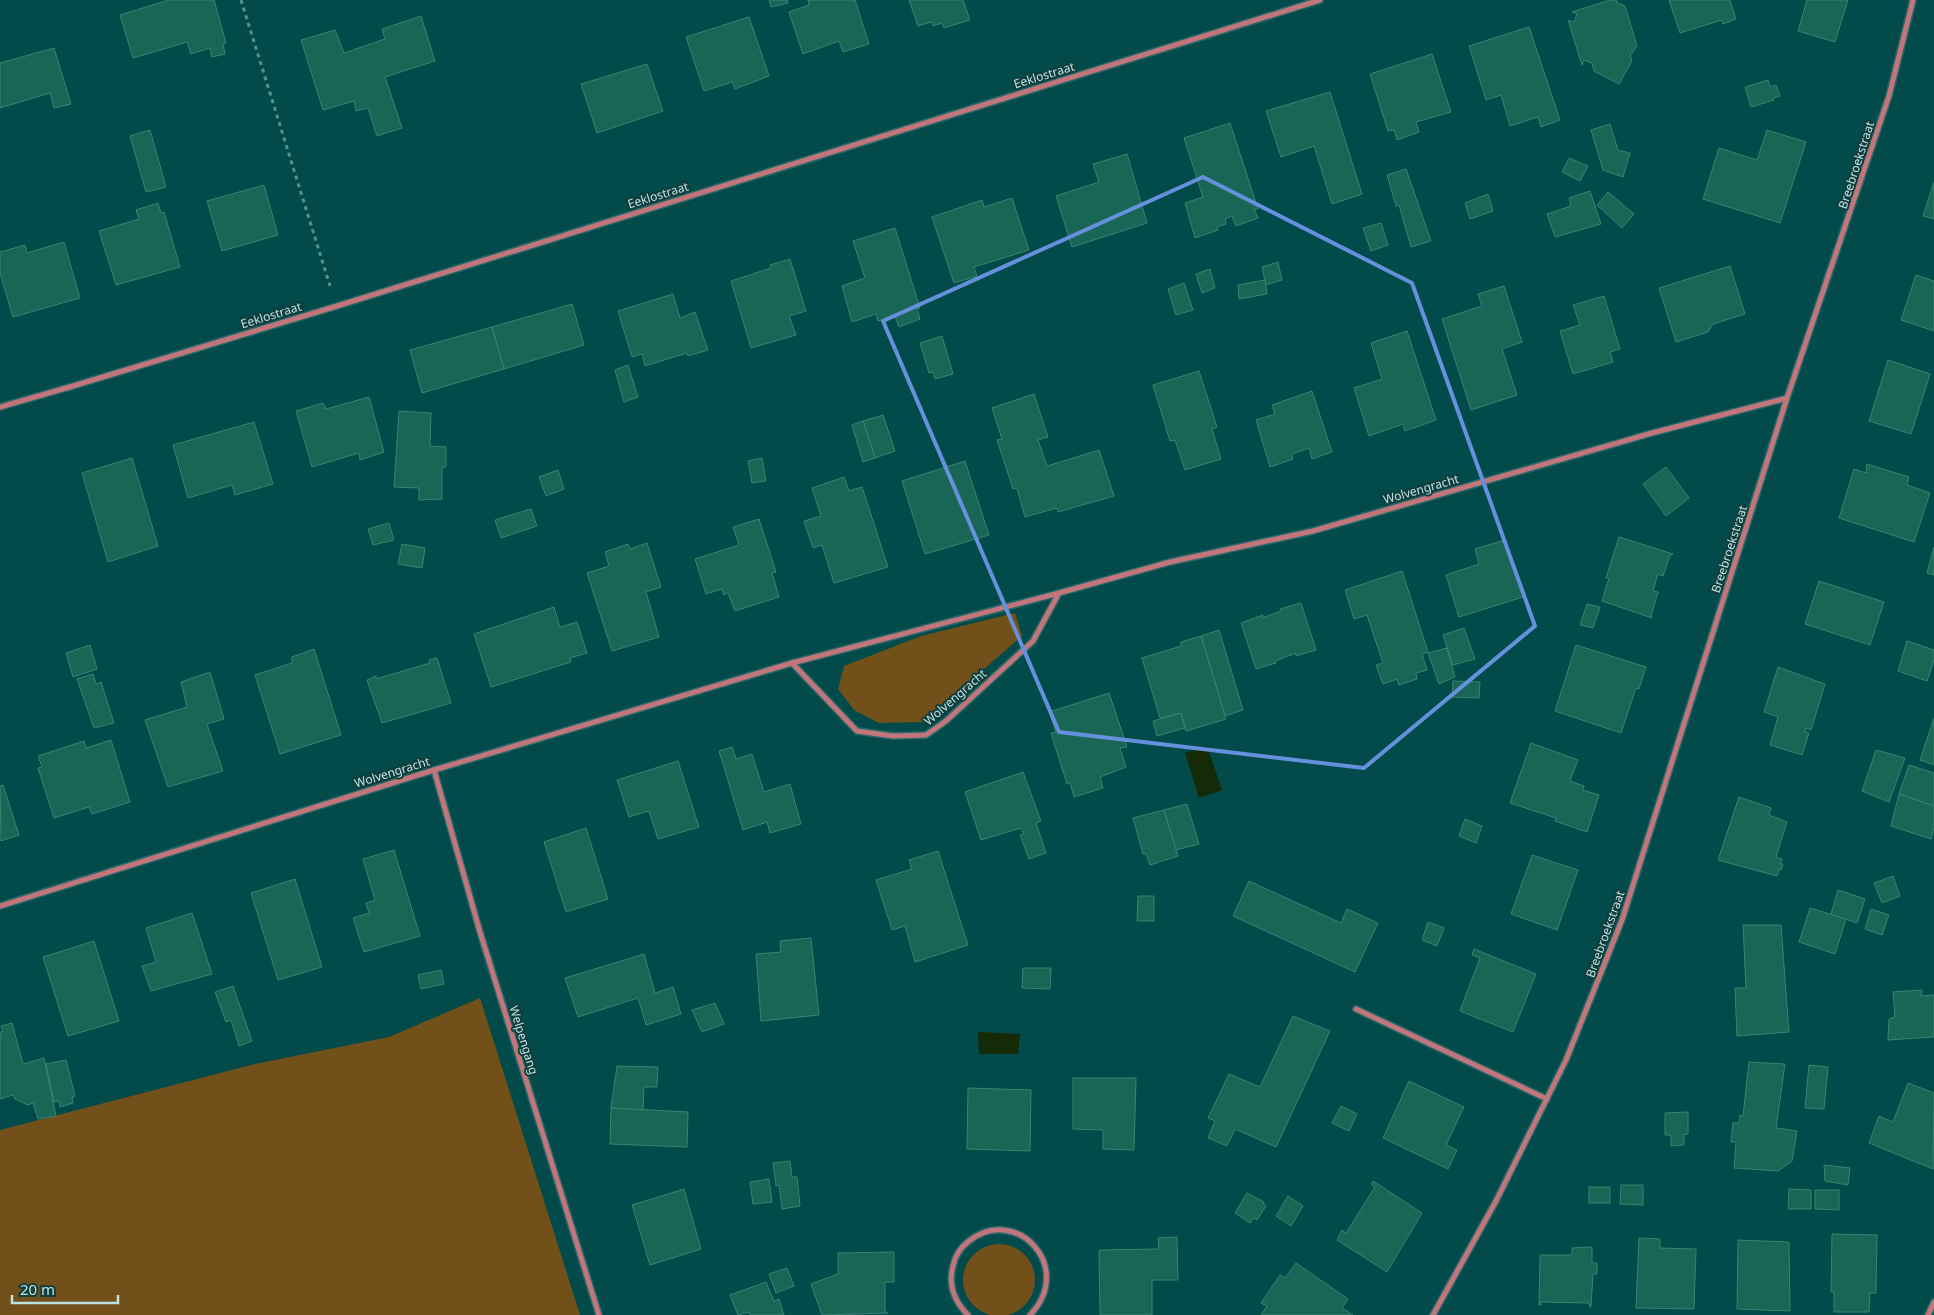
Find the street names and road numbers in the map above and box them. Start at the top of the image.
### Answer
street label: Eeklostraat [1011,57,1077,92]
street label: Breebroekstraat [1834,118,1878,211]
street label: Eeklostraat [625,177,691,212]
street label: Eeklostraat [238,297,304,332]
street label: Wolvengracht [1381,470,1461,508]
street label: Breebroekstraat [1707,502,1751,595]
street label: Wolvengracht [920,665,990,729]
street label: Wolvengracht [352,752,432,792]
street label: Breebroekstraat [1581,888,1629,980]
street label: Welpengang [505,1003,543,1077]

